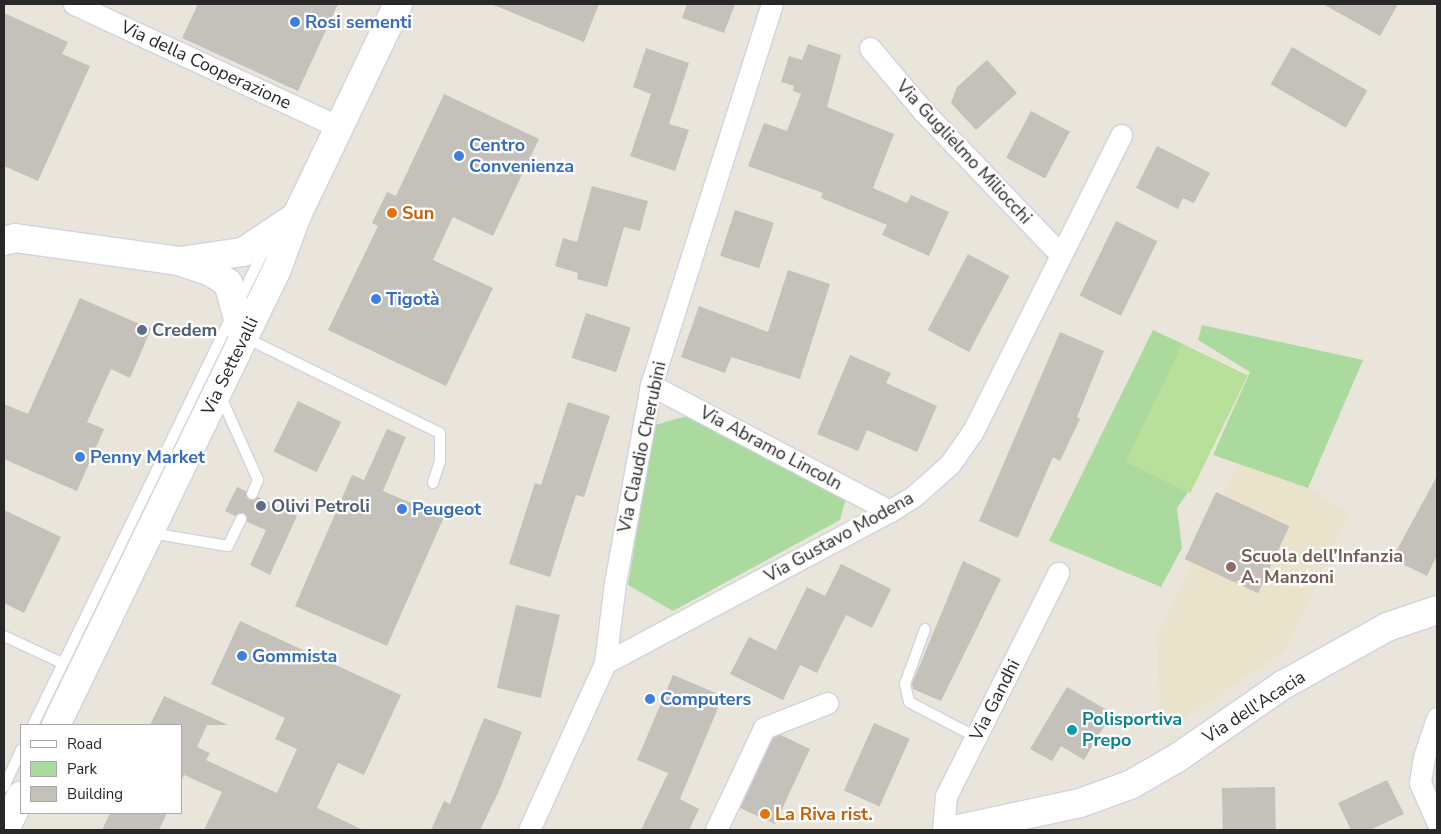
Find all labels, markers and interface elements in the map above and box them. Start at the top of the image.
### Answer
place label: Rosi sementi [305,11,412,33]
street label: Via della Cooperazione [117,16,295,114]
marker: Rosi sementi [289,16,301,28]
street label: Via Guglielmo Miliocchi [892,76,1036,228]
place label: Centro Convenienza [469,135,574,178]
marker: Centro Convenienza [453,150,465,162]
place label: Sun [402,202,434,224]
marker: Sun [386,207,398,219]
place label: Tigotà [386,288,440,310]
marker: Tigotà [370,293,382,305]
street label: Via Settevalli [197,313,263,419]
place label: Credem [152,319,217,341]
marker: Credem [136,324,148,336]
street label: Via Claudio Cherubini [613,359,671,535]
street label: Via Abramo Lincoln [696,401,846,495]
place label: Penny Market [90,446,205,468]
marker: Penny Market [74,451,86,463]
street label: Via Gustavo Modena [761,487,917,587]
place label: Olivi Petroli [271,495,370,517]
place label: Peugeot [412,498,481,520]
marker: Olivi Petroli [255,500,267,512]
marker: Peugeot [396,503,408,515]
place label: Scuola dell’Infanzia A. Manzoni [1241,546,1403,588]
marker: Scuola dell’Infanzia A. Manzoni [1225,561,1237,573]
place label: Gommista [252,645,337,667]
marker: Gommista [236,650,248,662]
street label: Via Gandhi [965,656,1025,744]
street label: Via dell'Acacia [1199,666,1309,748]
place label: Computers [660,688,751,710]
marker: Computers [644,693,656,705]
place label: Polisportiva Prepo [1082,709,1182,752]
legend [20,724,182,814]
marker: Polisportiva Prepo [1066,724,1078,736]
text: Road [67,734,102,754]
text: Park [67,759,97,779]
text: Building [67,784,123,804]
place label: La Riva rist. [775,803,873,825]
marker: La Riva rist. [759,808,771,820]

